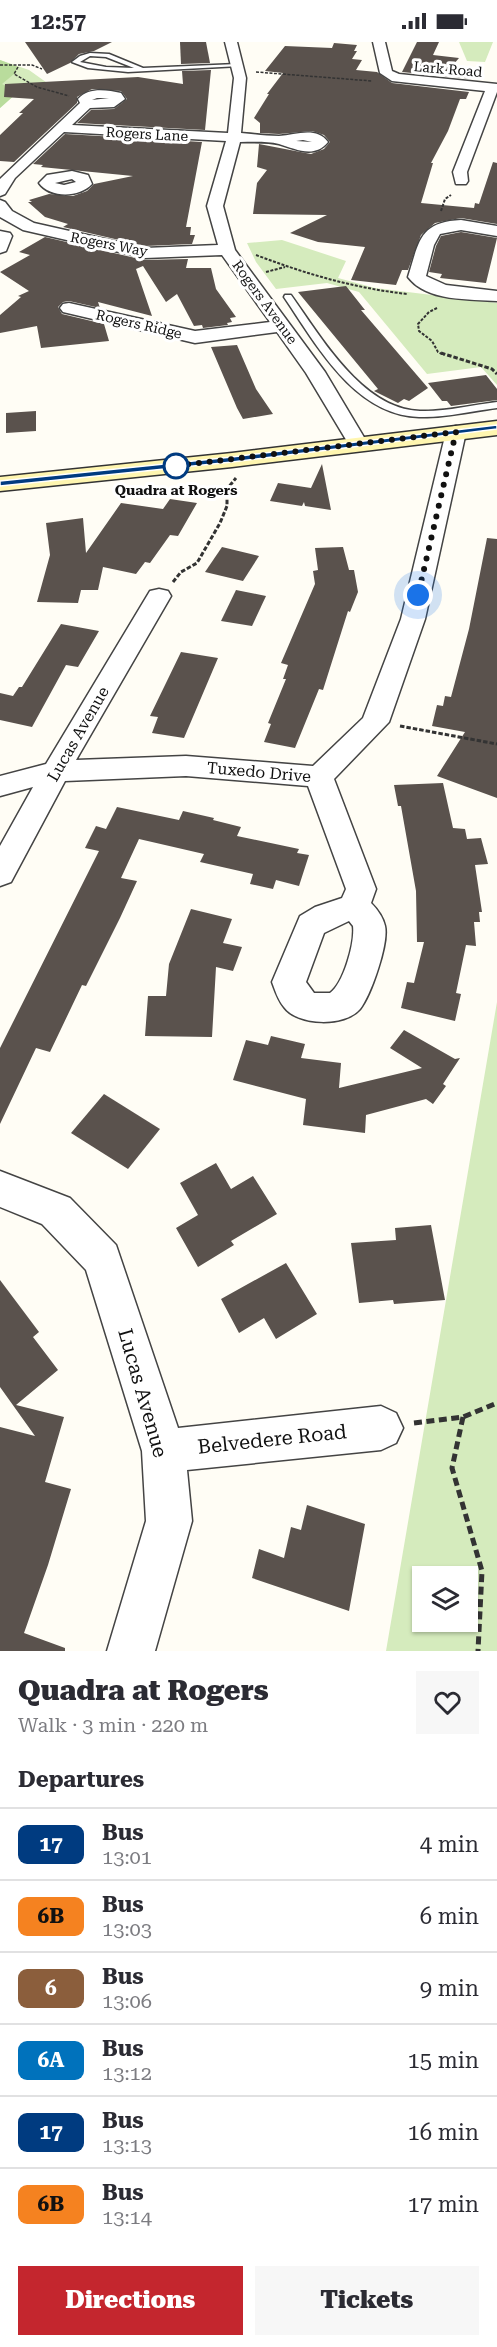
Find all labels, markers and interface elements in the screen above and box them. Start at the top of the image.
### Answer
text: 12:57 [30,9,86,34]
street label: Lark Road [413,58,483,80]
street label: Rogers Lane [105,124,189,144]
street label: Rogers Way [69,229,150,259]
street label: Rogers Avenue [229,257,301,347]
street label: Rogers Ridge [94,306,184,342]
marker: Quadra at Rogers [163,453,189,479]
place label: Quadra at Rogers [115,482,237,498]
your location [403,580,433,610]
street label: Lucas Avenue [43,683,113,785]
street label: Tuxedo Drive [206,758,312,786]
street label: Lucas Avenue [113,1326,173,1460]
street label: Belvedere Road [196,1419,348,1459]
map controls [412,1566,478,1632]
button: layers [412,1566,478,1632]
button: heart [416,1671,479,1734]
text: Quadra at Rogers [18,1674,269,1707]
text: Walk · 3 min · 220 m [18,1713,208,1737]
text: Departures [18,1767,144,1792]
text: Bus [102,1820,144,1845]
text: 17 [39,1832,63,1856]
text: 4 min [420,1832,479,1857]
text: 13:01 [102,1845,152,1869]
text: Bus [102,1892,144,1917]
text: 6B [38,1904,64,1928]
text: 6 min [420,1904,479,1929]
text: 13:03 [102,1917,152,1941]
text: Bus [102,1964,144,1989]
text: 6 [45,1976,57,2000]
text: 9 min [420,1976,479,2001]
text: 13:06 [102,1989,152,2013]
text: Bus [102,2036,144,2061]
text: 6A [38,2048,64,2072]
text: 15 min [408,2048,479,2073]
text: 13:12 [102,2061,152,2085]
text: Bus [102,2108,144,2133]
text: 17 [39,2120,63,2144]
text: 16 min [408,2120,479,2145]
text: 13:13 [102,2133,152,2157]
text: Bus [102,2180,144,2205]
text: 6B [38,2192,64,2216]
text: 17 min [408,2192,479,2217]
text: 13:14 [102,2205,152,2229]
button: Directions [18,2266,243,2335]
button: Tickets [255,2266,479,2335]

